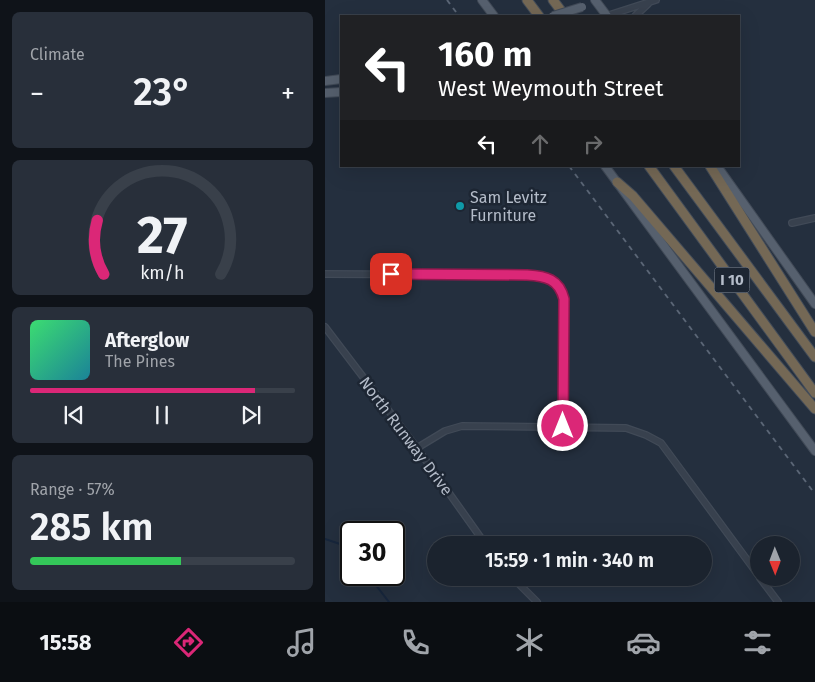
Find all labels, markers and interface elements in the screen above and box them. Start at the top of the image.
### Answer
text: 160 m [438,33,532,75]
icon: left [355,35,420,100]
text: Climate [30,45,85,64]
text: 23° [133,69,192,115]
text: West Weymouth Street [438,75,664,102]
text: − [30,77,44,110]
text: + [281,77,295,110]
icon: left [473,130,501,158]
icon: ahead [526,130,554,158]
icon: right [579,130,607,158]
place label: Sam Levitz Furniture [470,188,547,225]
marker: Sam Levitz Furniture [454,200,466,212]
text: 27 [137,204,188,267]
pin [370,253,412,295]
icon: arrive [377,260,405,288]
text: km/h [140,262,185,284]
road number: I 10 [715,268,749,292]
text: Afterglow [105,329,189,352]
text: The Pines [105,352,175,371]
street label: North Runway Drive [355,373,457,499]
position arrow [536,399,588,451]
icon: previous [60,401,88,429]
icon: pause [148,401,176,429]
icon: next [237,401,265,429]
text: Range · 57% [30,480,115,499]
text: 285 km [30,504,153,550]
speed limit sign: 30 [340,521,405,586]
north arrow [750,536,800,586]
map controls [750,536,800,586]
text: 15:59 · 1 min · 340 m [485,549,654,572]
icon: directions [171,625,206,660]
icon: music [284,625,319,660]
icon: phone [398,625,433,660]
icon: climate [512,625,547,660]
icon: car [626,625,661,660]
icon: filters [740,625,775,660]
text: 15:58 [39,629,92,656]

